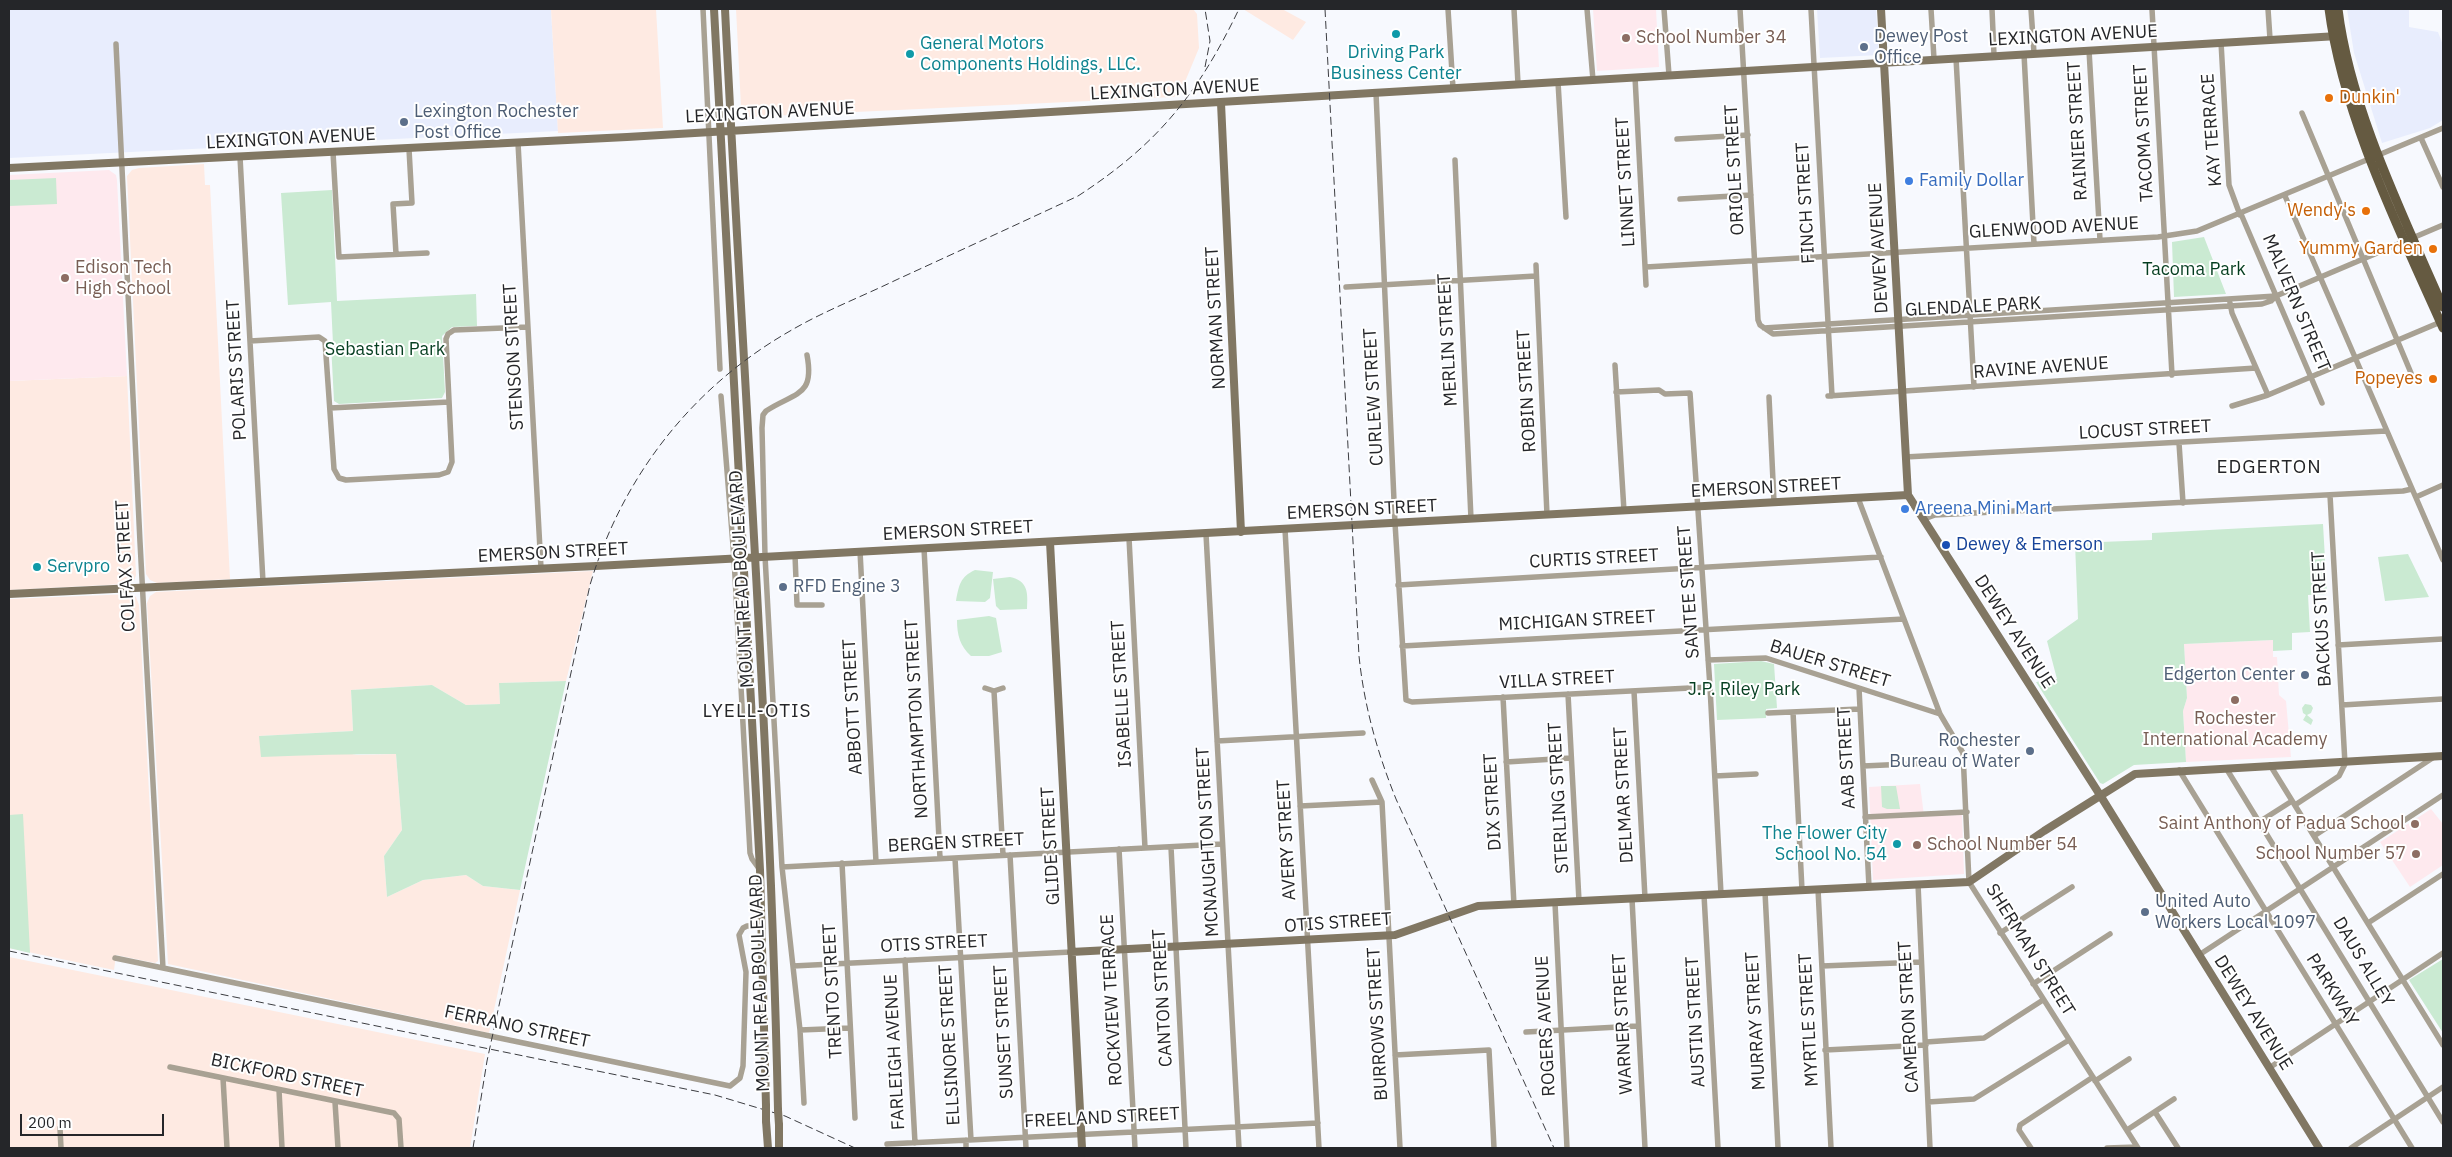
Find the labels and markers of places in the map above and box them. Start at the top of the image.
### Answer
place label: Dewey Post Office [1874,26,1968,68]
place label: School Number 34 [1636,27,1786,49]
marker: Driving Park Business Center [1390,28,1402,40]
marker: School Number 34 [1620,32,1632,44]
place label: General Motors Components Holdings, LLC. [920,33,1141,76]
marker: Dewey Post Office [1858,41,1870,53]
place label: Driving Park Business Center [1330,42,1462,84]
marker: General Motors Components Holdings, LLC. [904,48,916,60]
place label: Dunkin' [2339,87,2400,109]
marker: Dunkin' [2323,92,2335,104]
place label: Lexington Rochester Post Office [414,101,579,144]
marker: Lexington Rochester Post Office [398,116,410,128]
place label: Family Dollar [1919,170,2024,192]
marker: Family Dollar [1903,175,1915,187]
place label: Wendy's [2287,200,2356,222]
marker: Wendy's [2360,205,2372,217]
place label: Yummy Garden [2299,238,2423,260]
marker: Yummy Garden [2427,243,2439,255]
place label: Edison Tech High School [75,257,172,300]
marker: Edison Tech High School [59,272,71,284]
place label: Popeyes [2355,368,2423,390]
marker: Popeyes [2427,373,2439,385]
place label: Areena Mini Mart [1915,498,2052,520]
marker: Areena Mini Mart [1899,503,1911,515]
place label: Dewey & Emerson [1956,534,2103,556]
marker: Dewey & Emerson [1940,539,1952,551]
place label: Servpro [47,556,110,578]
marker: Servpro [31,561,43,573]
place label: RFD Engine 3 [793,576,901,598]
marker: RFD Engine 3 [777,581,789,593]
place label: Edgerton Center [2163,664,2295,686]
marker: Edgerton Center [2299,669,2311,681]
marker: Rochester International Academy [2229,694,2241,706]
place label: Rochester International Academy [2143,708,2327,751]
place label: Rochester Bureau of Water [1889,730,2020,772]
marker: Rochester Bureau of Water [2024,745,2036,757]
place label: Saint Anthony of Padua School [2158,813,2405,835]
marker: Saint Anthony of Padua School [2409,818,2421,830]
place label: The Flower City School No. 54 [1762,823,1887,866]
place label: School Number 54 [1927,834,2077,856]
marker: The Flower City School No. 54 [1891,838,1903,850]
marker: School Number 54 [1911,839,1923,851]
place label: School Number 57 [2256,843,2406,865]
marker: School Number 57 [2410,848,2422,860]
place label: United Auto Workers Local 1097 [2155,891,2316,934]
marker: United Auto Workers Local 1097 [2139,906,2151,918]

